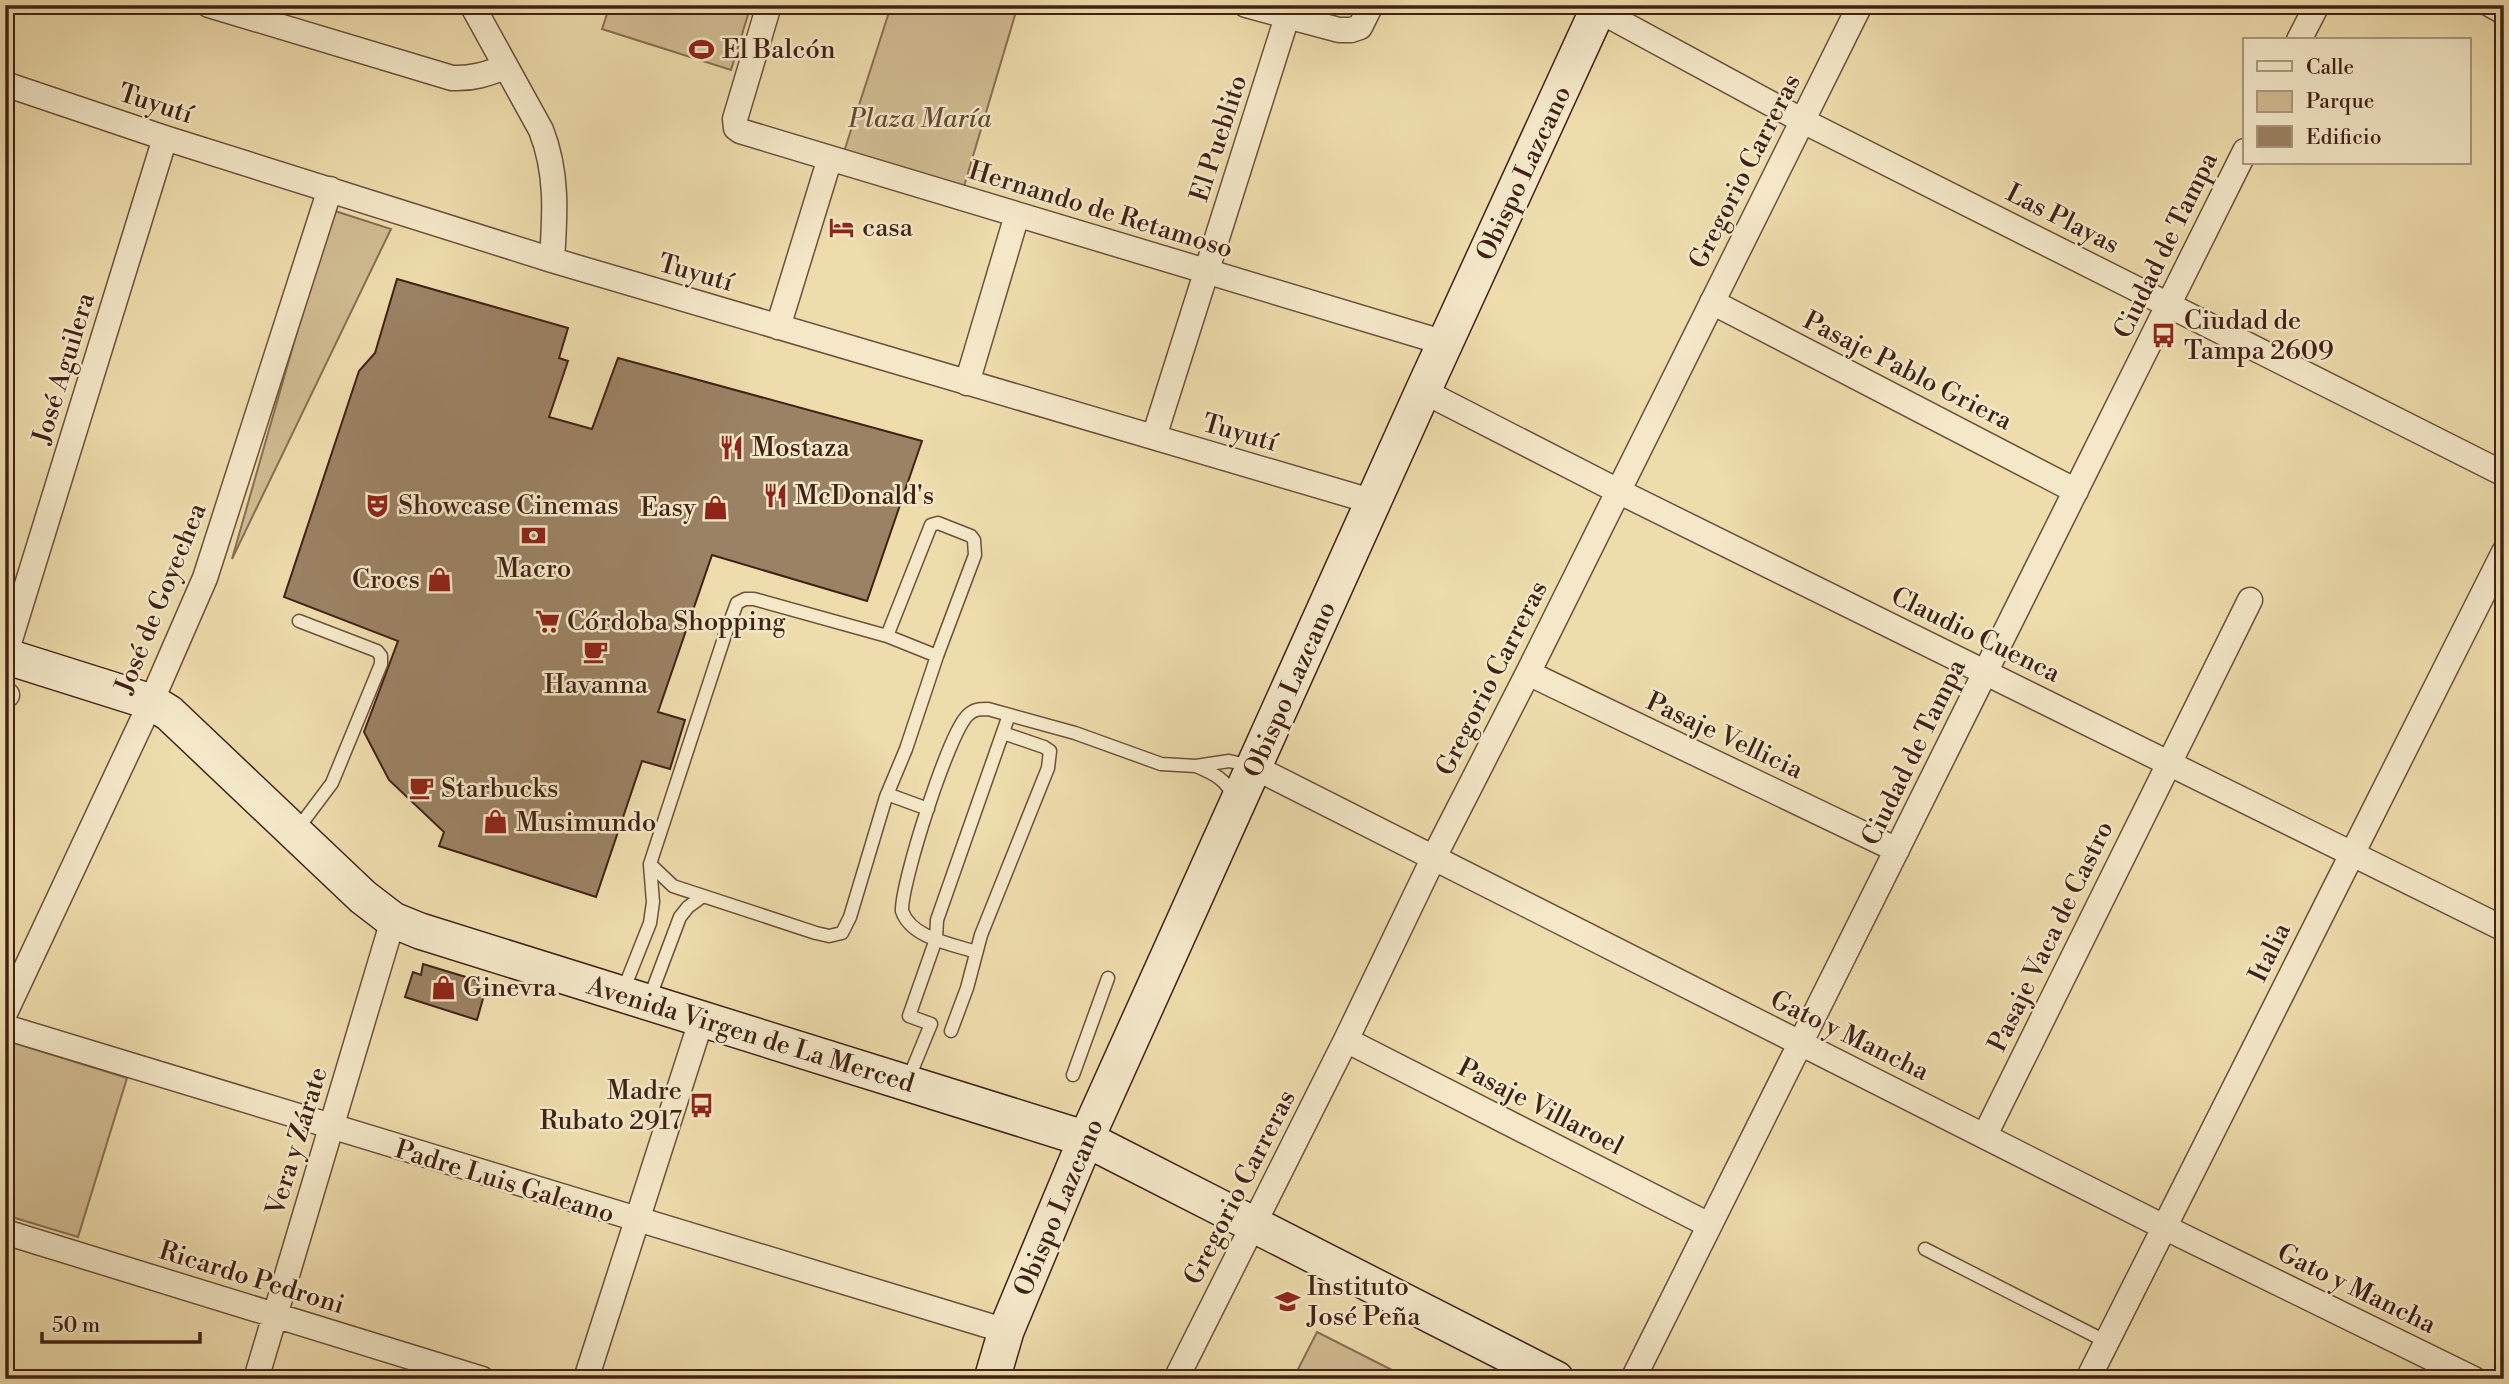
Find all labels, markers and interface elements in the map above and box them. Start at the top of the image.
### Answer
place label: El Balcón [722,34,835,66]
sports icon: El Balcón [688,35,716,63]
legend [2243,38,2470,164]
text: Calle [2306,55,2354,81]
street label: Gregorio Carreras [1682,69,1808,274]
street label: El Pueblito [1183,71,1254,206]
street label: Tuyutí [115,77,198,131]
street label: Obispo Lazcano [1469,81,1578,266]
text: Parque [2306,89,2374,115]
park label: Plaza María [848,103,992,135]
text: Edificio [2306,125,2382,151]
street label: Ciudad de Tampa [2107,146,2225,344]
street label: Hernando de Retamoso [965,154,1237,265]
street label: Las Playas [2001,177,2124,261]
place label: casa [862,212,914,244]
hotel icon: casa [828,213,856,241]
street label: Tuyutí [655,247,738,299]
street label: José Aguilera [26,288,102,449]
street label: Pasaje Pablo Griera [1798,304,2018,438]
place label: Ciudad de Tampa 2609 [2184,305,2334,367]
bus stop icon: Ciudad de Tampa 2609 [2150,321,2178,349]
street label: Tuyutí [1199,407,1282,459]
place label: Mostaza [752,432,850,464]
restaurant icon: Mostaza [718,433,746,461]
place label: McDonald's [795,480,934,512]
restaurant icon: McDonald's [761,481,789,509]
place label: Showcase Cinemas [398,490,619,522]
theatre icon: Showcase Cinemas [364,491,392,519]
place label: Easy [640,492,696,524]
shop icon: Easy [702,493,730,521]
street label: José de Goyechea [108,498,214,699]
bank icon: Macro [520,522,548,550]
place label: Macro [497,553,571,585]
place label: Crocs [352,564,420,596]
shop icon: Crocs [426,565,454,593]
street label: Gregorio Carreras [1429,576,1555,781]
street label: Claudio Cuenca [1886,580,2066,690]
street label: Obispo Lazcano [1237,596,1343,782]
place label: Córdoba Shopping [567,606,786,638]
supermarket icon: Córdoba Shopping [533,607,561,635]
cafe icon: Havanna [582,638,610,666]
street label: Ciudad de Tampa [1855,653,1973,851]
place label: Havanna [544,669,649,701]
street label: Pasaje Vellicia [1641,686,1809,787]
place label: Starbucks [441,773,559,805]
cafe icon: Starbucks [407,774,435,802]
place label: Musimundo [516,807,656,839]
shop icon: Musimundo [482,808,510,836]
street label: Pasaje Vaca de Castro [1981,816,2121,1057]
street label: Italia [2242,917,2298,987]
street label: Avenida Virgen de La Merced [582,970,918,1100]
place label: Ginevra [463,972,557,1004]
shop icon: Ginevra [429,973,457,1001]
street label: Gato y Mancha [1765,984,1935,1088]
street label: Pasaje Villaroel [1452,1051,1629,1163]
street label: Vera y Zárate [259,1063,335,1220]
place label: Madre Rubato 2917 [540,1075,682,1137]
street label: Gregorio Carreras [1177,1085,1303,1290]
bus stop icon: Madre Rubato 2917 [688,1091,716,1119]
street label: Obispo Lazcano [1007,1114,1111,1301]
street label: Padre Luis Galeano [391,1133,618,1231]
street label: Ricardo Pedroni [155,1235,348,1321]
street label: Gato y Mancha [2272,1237,2442,1341]
place label: Instituto José Peña [1306,1271,1421,1333]
school or university icon: Instituto José Peña [1273,1287,1301,1315]
scale bar [42,1300,200,1344]
text: 50 m [52,1313,100,1339]

